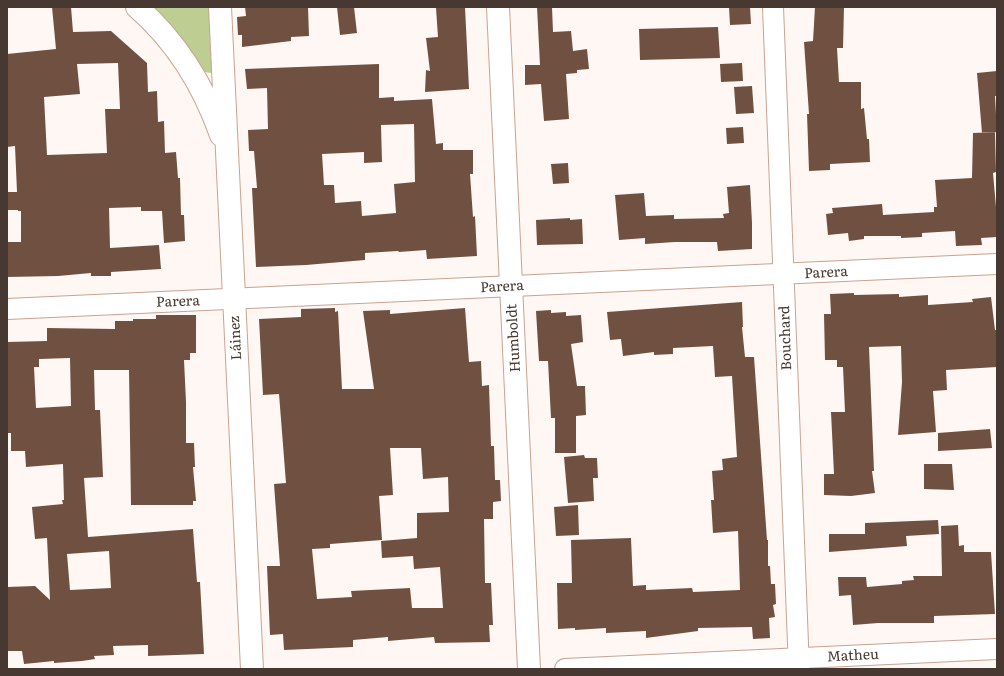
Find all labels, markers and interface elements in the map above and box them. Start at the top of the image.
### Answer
street label: Parera [804,263,848,283]
street label: Parera [480,277,524,297]
street label: Parera [156,293,200,311]
street label: Humboldt [504,303,524,373]
street label: Bouchard [776,305,796,371]
street label: Láinez [226,315,246,361]
street label: Matheu [827,646,879,666]

